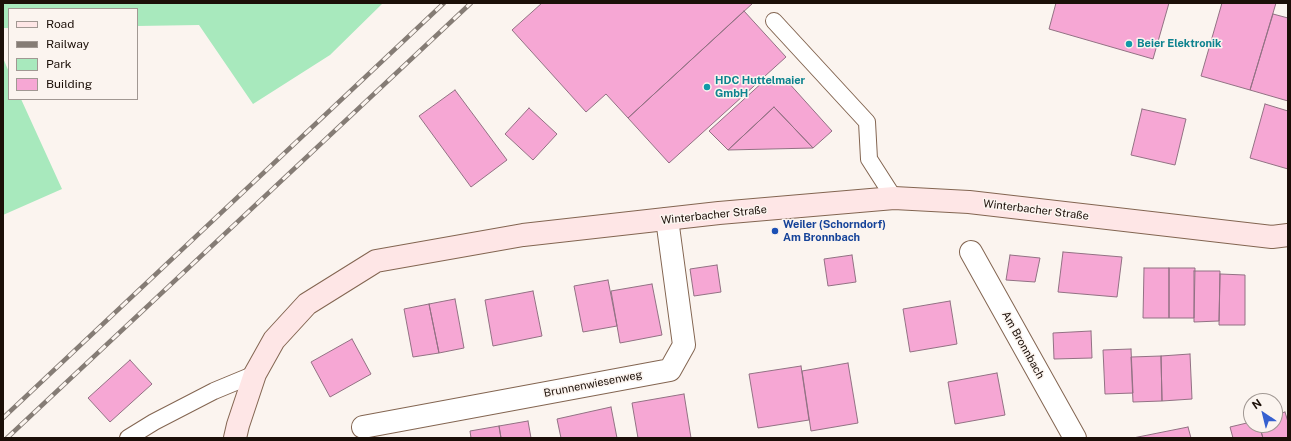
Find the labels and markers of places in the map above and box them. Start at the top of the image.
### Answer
place label: Beier Elektronik [1137,37,1221,51]
marker: Beier Elektronik [1124,39,1134,49]
place label: HDC Huttelmaier GmbH [715,74,805,100]
marker: HDC Huttelmaier GmbH [702,82,712,92]
place label: Weiler (Schorndorf) Am Bronnbach [783,218,886,244]
marker: Weiler (Schorndorf) Am Bronnbach [770,226,780,236]

